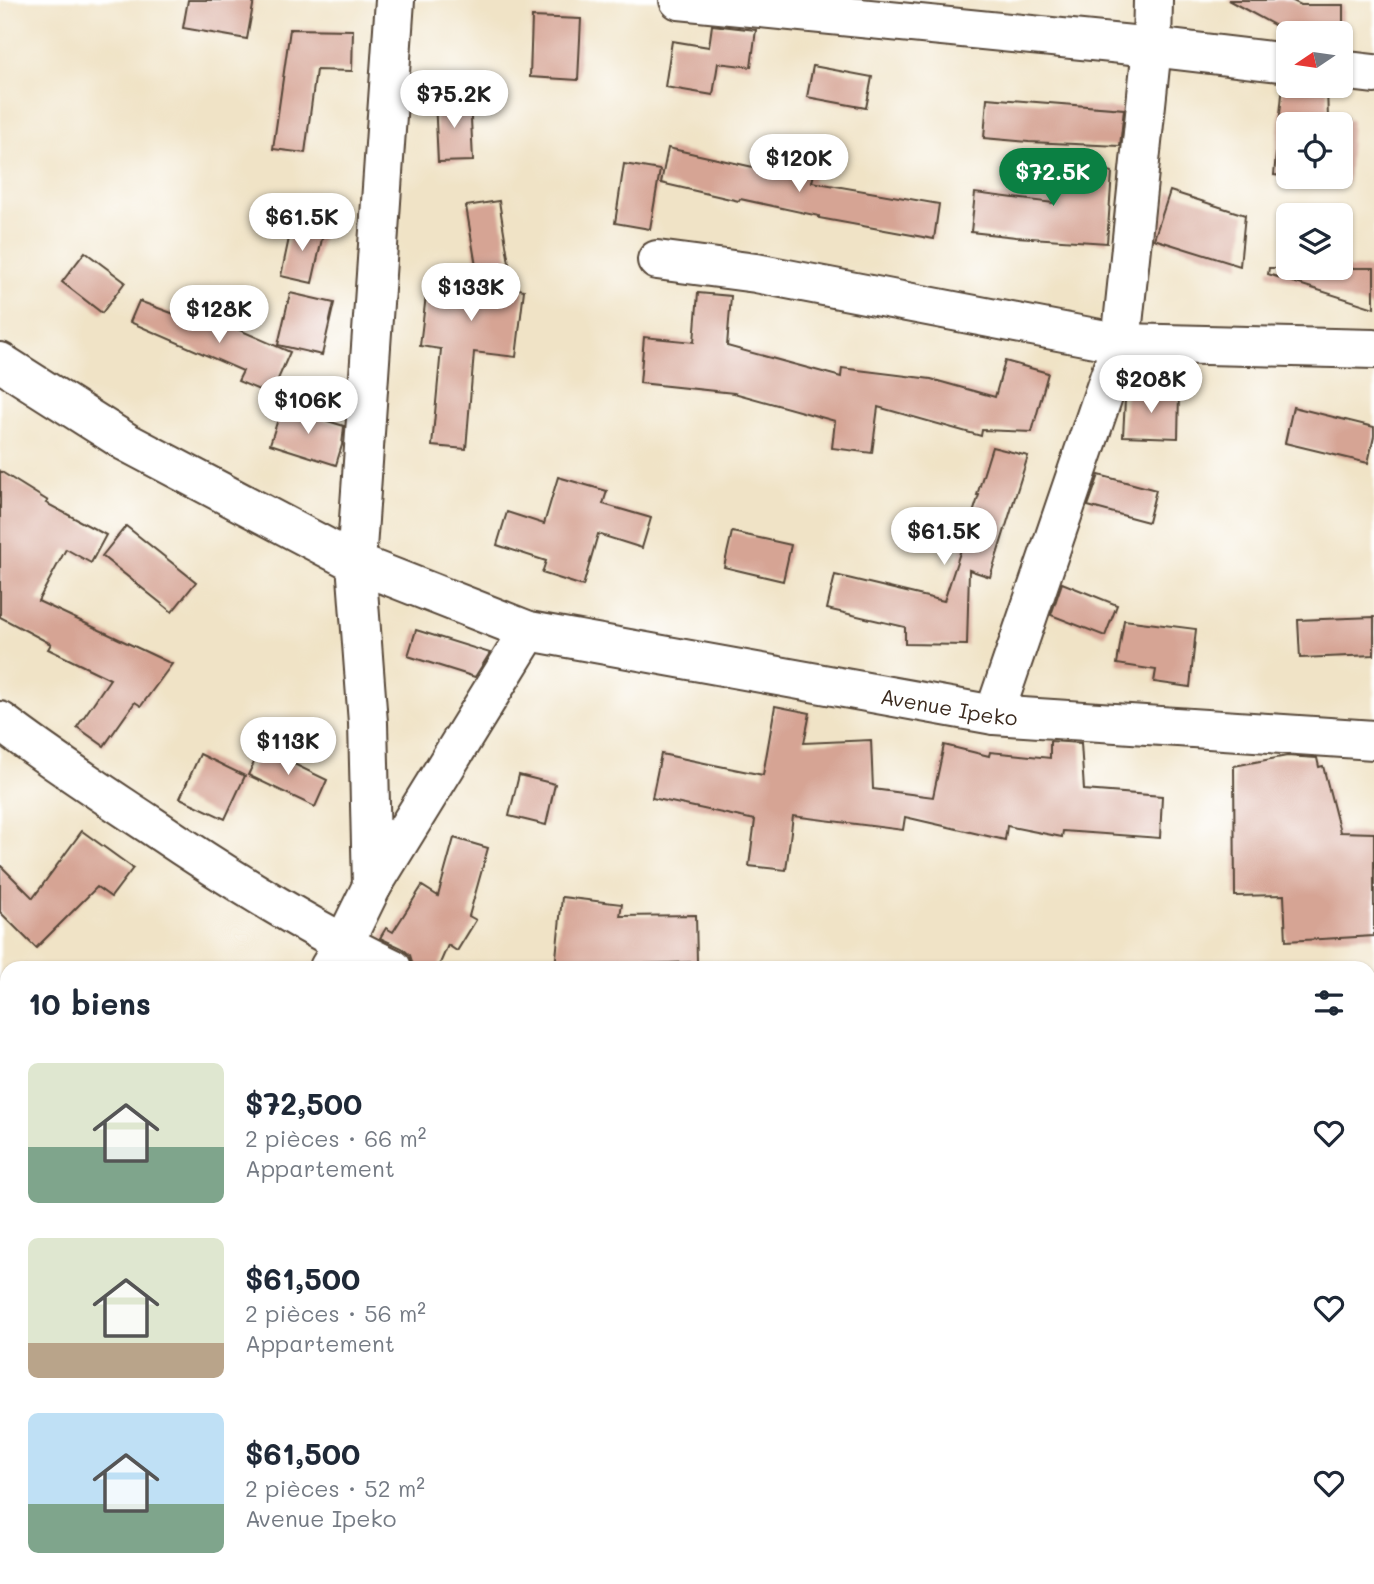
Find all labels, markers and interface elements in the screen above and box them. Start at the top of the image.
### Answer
north arrow [1276,21,1353,98]
map controls [1276,21,1353,280]
pin: $75.2K [397,71,511,130]
text: $75.2K [416,78,492,108]
button: locate [1276,112,1353,189]
pin: $120K [750,134,848,194]
text: $120K [765,142,833,172]
pin: $72.5K [996,148,1110,208]
text: $72.5K [1015,156,1091,186]
pin: $61.5K [245,194,359,253]
text: $61.5K [265,201,339,231]
button: layers [1276,203,1353,280]
pin: $133K [422,264,520,323]
text: $133K [437,271,505,301]
pin: $128K [170,286,268,345]
text: $128K [186,293,252,323]
pin: $208K [1102,356,1200,415]
text: $208K [1115,363,1187,393]
pin: $106K [259,376,357,436]
text: $106K [274,384,342,414]
pin: $61.5K [887,508,1001,567]
text: $61.5K [907,515,981,545]
street label: Avenue Ipeko [879,681,1018,730]
pin: $113K [239,718,337,777]
text: $113K [256,725,320,755]
text: 10 biens [28,983,151,1023]
icon: filters [1310,984,1348,1022]
text: $72,500 [245,1083,362,1123]
icon: home [84,1091,168,1175]
icon: heart [1310,1114,1348,1152]
text: 2 pièces · 66 m² [245,1123,427,1153]
text: Appartement [245,1153,395,1183]
text: $61,500 [245,1258,360,1298]
icon: home [84,1266,168,1350]
icon: heart [1310,1289,1348,1327]
text: 2 pièces · 56 m² [245,1298,426,1328]
text: Appartement [245,1328,395,1358]
text: $61,500 [245,1433,360,1473]
icon: home [84,1441,168,1525]
icon: heart [1310,1464,1348,1502]
text: 2 pièces · 52 m² [245,1473,425,1503]
text: Avenue Ipeko [245,1503,396,1533]

